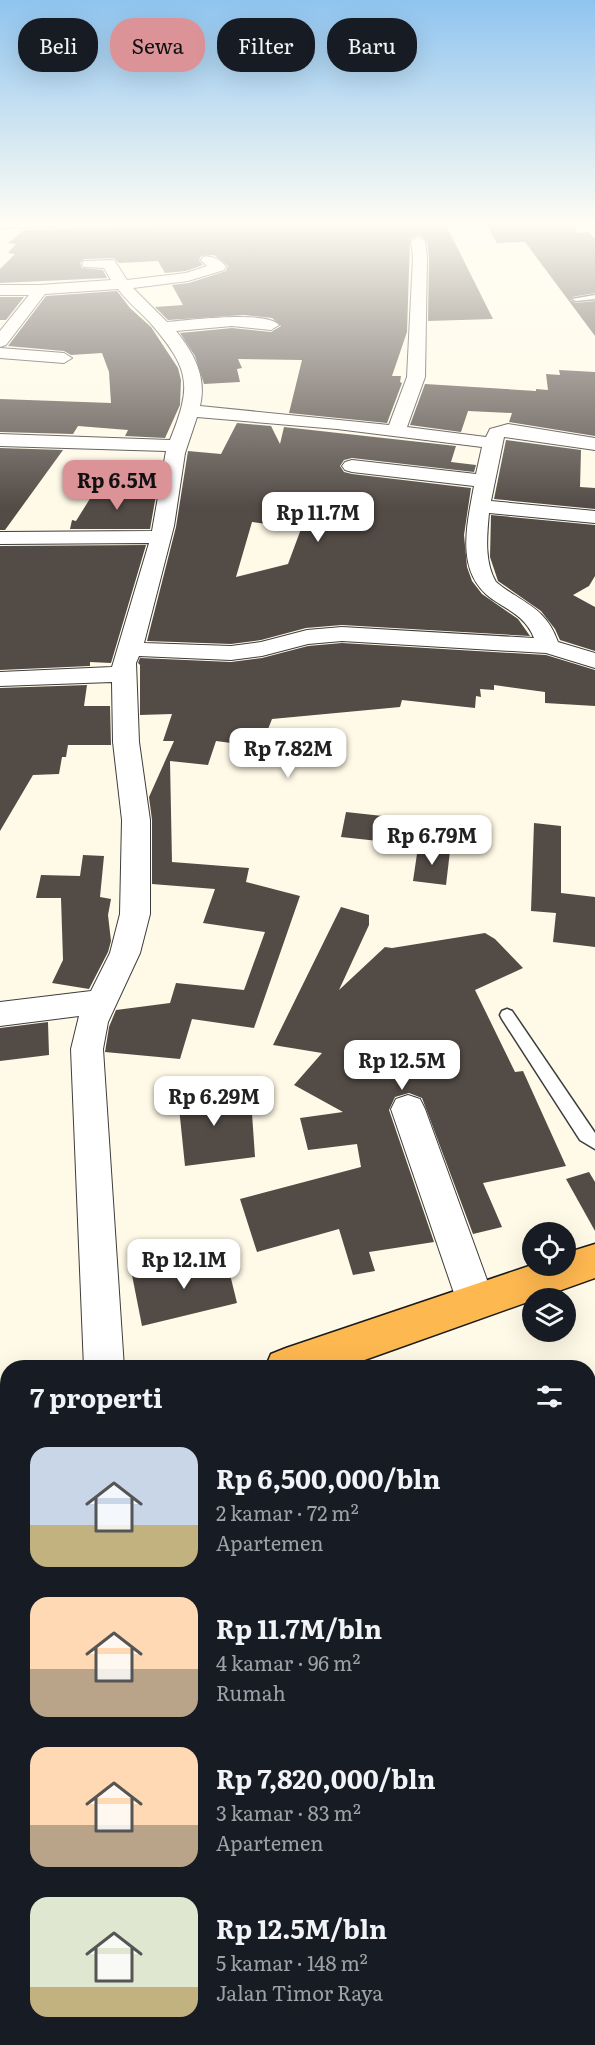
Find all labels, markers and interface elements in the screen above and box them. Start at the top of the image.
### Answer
chip: Beli [18,18,98,72]
chip: Sewa [110,18,205,72]
chip: Filter [217,18,315,72]
chip: Baru [327,18,417,72]
pin: Rp 6.5M [62,460,172,511]
text: Rp 6.5M [77,464,157,494]
pin: Rp 11.7M [256,492,380,543]
text: Rp 11.7M [276,496,360,526]
pin: Rp 7.82M [226,728,350,779]
text: Rp 7.82M [243,732,333,762]
pin: Rp 6.79M [370,815,494,866]
text: Rp 6.79M [387,819,477,849]
pin: Rp 12.5M [340,1040,464,1091]
text: Rp 12.5M [358,1044,446,1074]
pin: Rp 6.29M [152,1076,276,1127]
text: Rp 6.29M [168,1080,260,1110]
map controls [522,1222,576,1342]
button: locate [522,1222,576,1276]
pin: Rp 12.1M [122,1239,246,1290]
text: Rp 12.1M [141,1243,227,1273]
button: layers [522,1288,576,1342]
text: 7 properti [30,1377,163,1416]
icon: filters [533,1380,566,1413]
text: Rp 6,500,000/bln [216,1458,440,1497]
icon: home [78,1471,150,1543]
text: 2 kamar · 72 m² [216,1497,359,1527]
text: Apartemen [216,1527,324,1557]
text: Rp 11.7M/bln [216,1608,382,1647]
icon: home [78,1621,150,1693]
text: 4 kamar · 96 m² [216,1647,360,1677]
text: Rumah [216,1677,286,1707]
text: Rp 7,820,000/bln [216,1758,436,1797]
icon: home [78,1771,150,1843]
text: 3 kamar · 83 m² [216,1797,361,1827]
text: Apartemen [216,1827,324,1857]
text: Rp 12.5M/bln [216,1908,387,1947]
icon: home [78,1921,150,1993]
text: 5 kamar · 148 m² [216,1947,368,1977]
text: Jalan Timor Raya [216,1977,383,2007]

